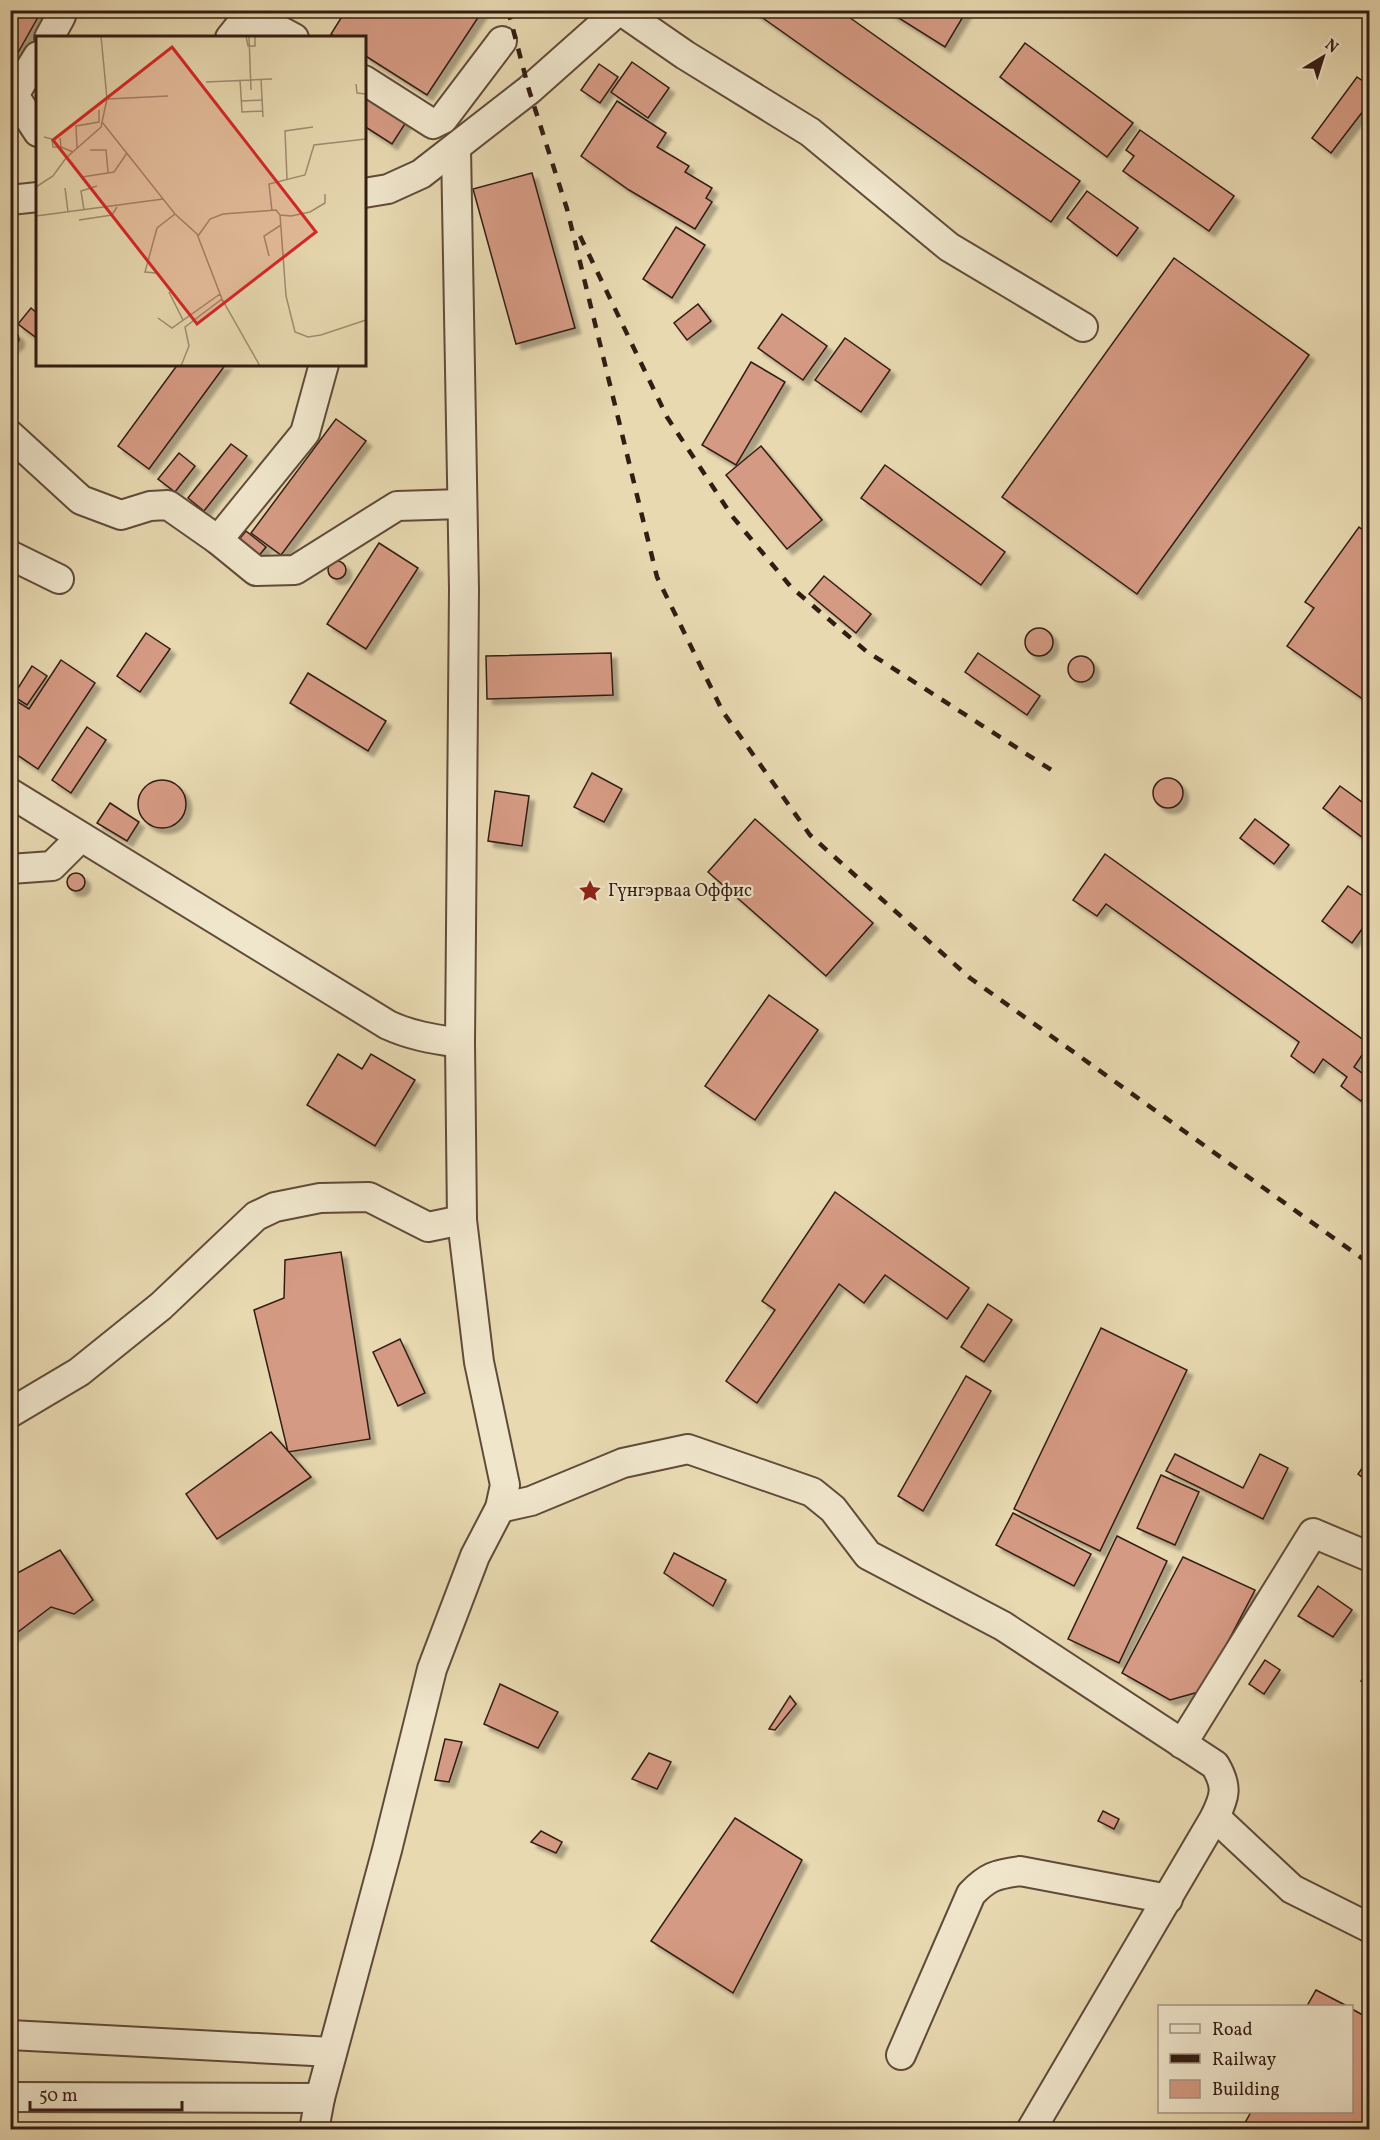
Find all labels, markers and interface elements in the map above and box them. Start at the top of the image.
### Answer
north arrow [1293,27,1353,87]
text: N [1320,35,1343,59]
inset map [36,36,366,366]
place icon: Гүнгэрваа Оффис [577,878,603,904]
place label: Гүнгэрваа Оффис [608,879,752,904]
legend [1158,2005,1353,2113]
text: Road [1212,2018,1253,2043]
text: Railway [1212,2048,1276,2073]
scale bar [30,2074,182,2112]
text: Building [1212,2078,1280,2103]
text: 50 m [39,2084,78,2109]

